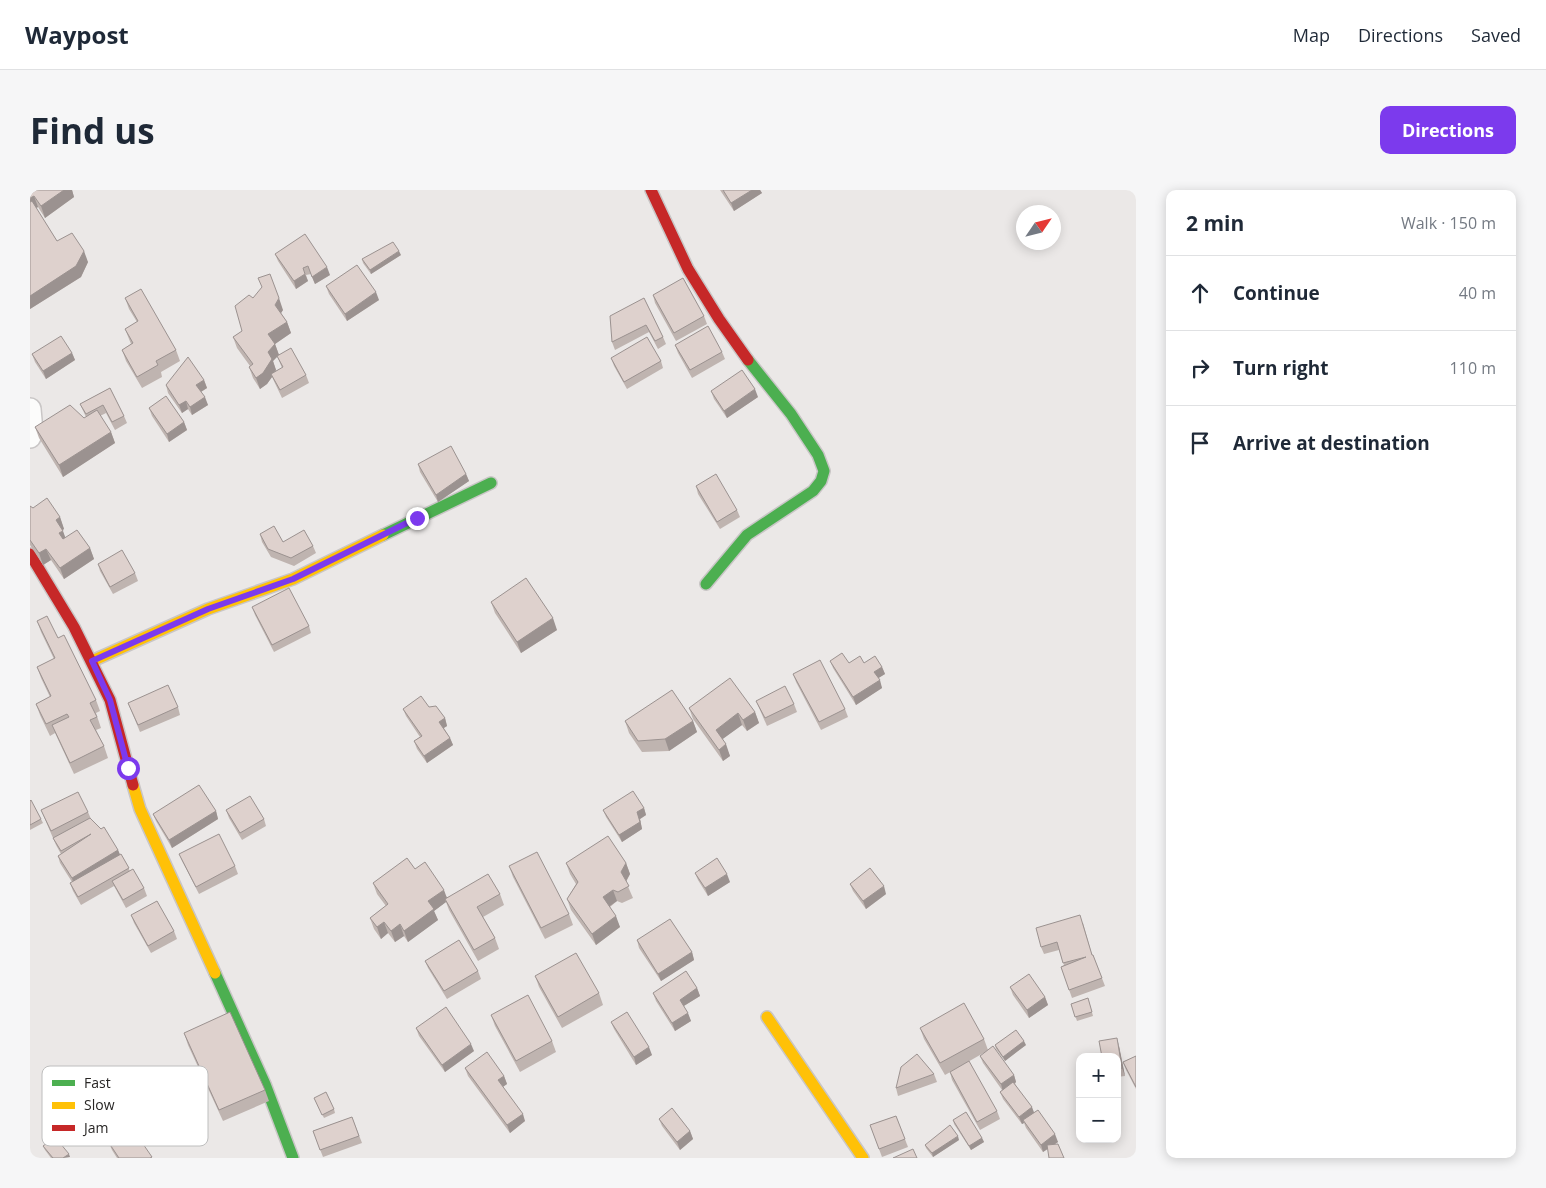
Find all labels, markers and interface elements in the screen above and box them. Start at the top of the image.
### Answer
text: Waypost [25,18,129,51]
text: Map [1293,23,1330,47]
text: Directions [1358,23,1443,47]
text: Saved [1471,23,1521,47]
button: Directions [1380,106,1516,154]
text: Find us [30,107,155,154]
north arrow [1016,205,1061,250]
text: 2 min [1186,209,1244,237]
text: Walk · 150 m [1401,212,1496,234]
icon: ahead [1186,279,1214,307]
text: Continue [1233,280,1320,306]
text: 40 m [1459,282,1496,304]
icon: right [1186,354,1214,382]
text: Turn right [1233,355,1328,381]
text: 110 m [1450,357,1496,379]
icon: arrive [1186,429,1214,457]
text: Arrive at destination [1233,430,1430,456]
route end [406,507,429,530]
route start [117,757,140,780]
map controls [1076,1053,1121,1143]
button: + [1076,1053,1121,1098]
legend [42,1066,208,1146]
text: Fast [84,1073,111,1092]
text: Slow [84,1095,115,1114]
button: − [1076,1098,1121,1143]
text: Jam [82,1118,109,1137]

